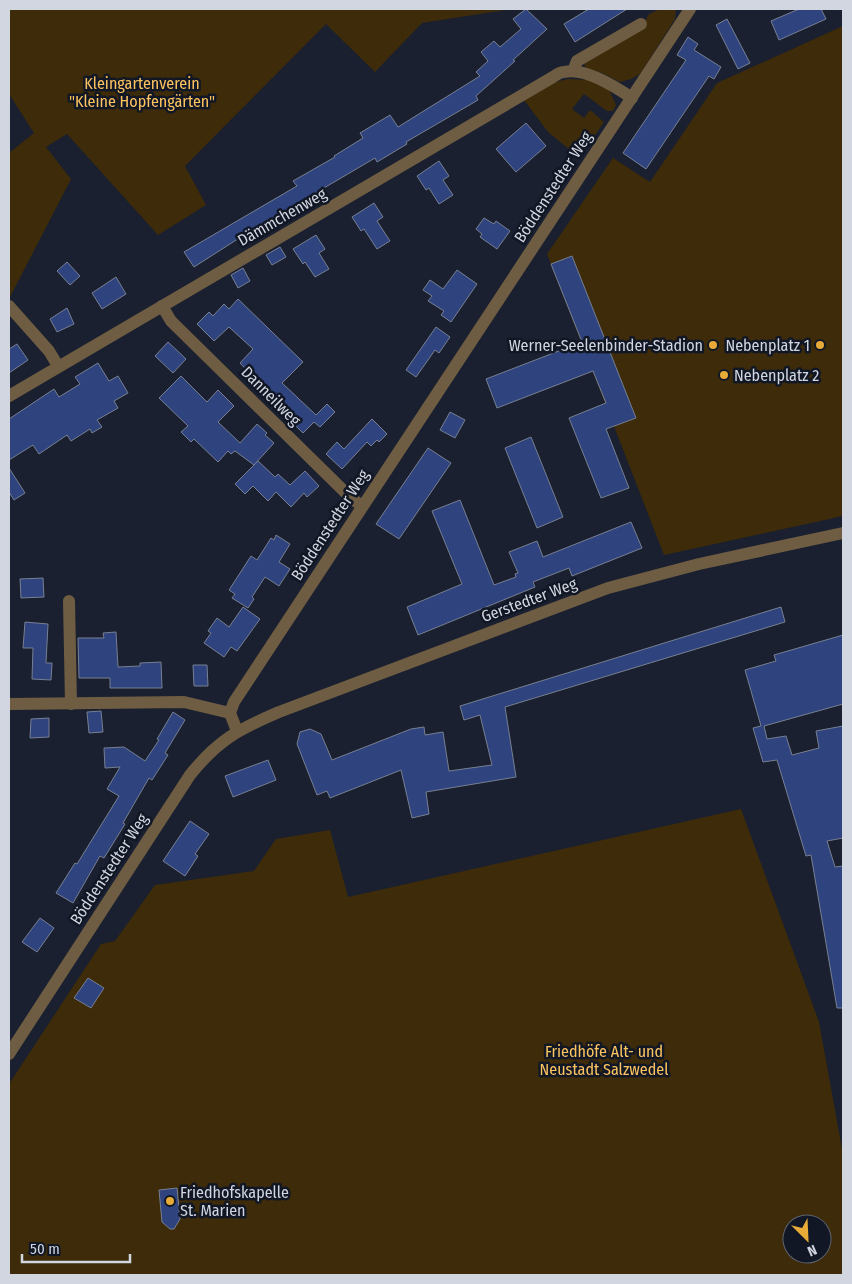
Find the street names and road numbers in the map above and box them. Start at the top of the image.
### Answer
street label: Böddenstedter Weg [510,128,596,246]
street label: Dämmchenweg [234,184,330,250]
street label: Danneilweg [237,362,305,430]
street label: Böddenstedter Weg [287,466,373,584]
street label: Gerstedter Weg [479,574,580,626]
street label: Böddenstedter Weg [66,810,152,928]

